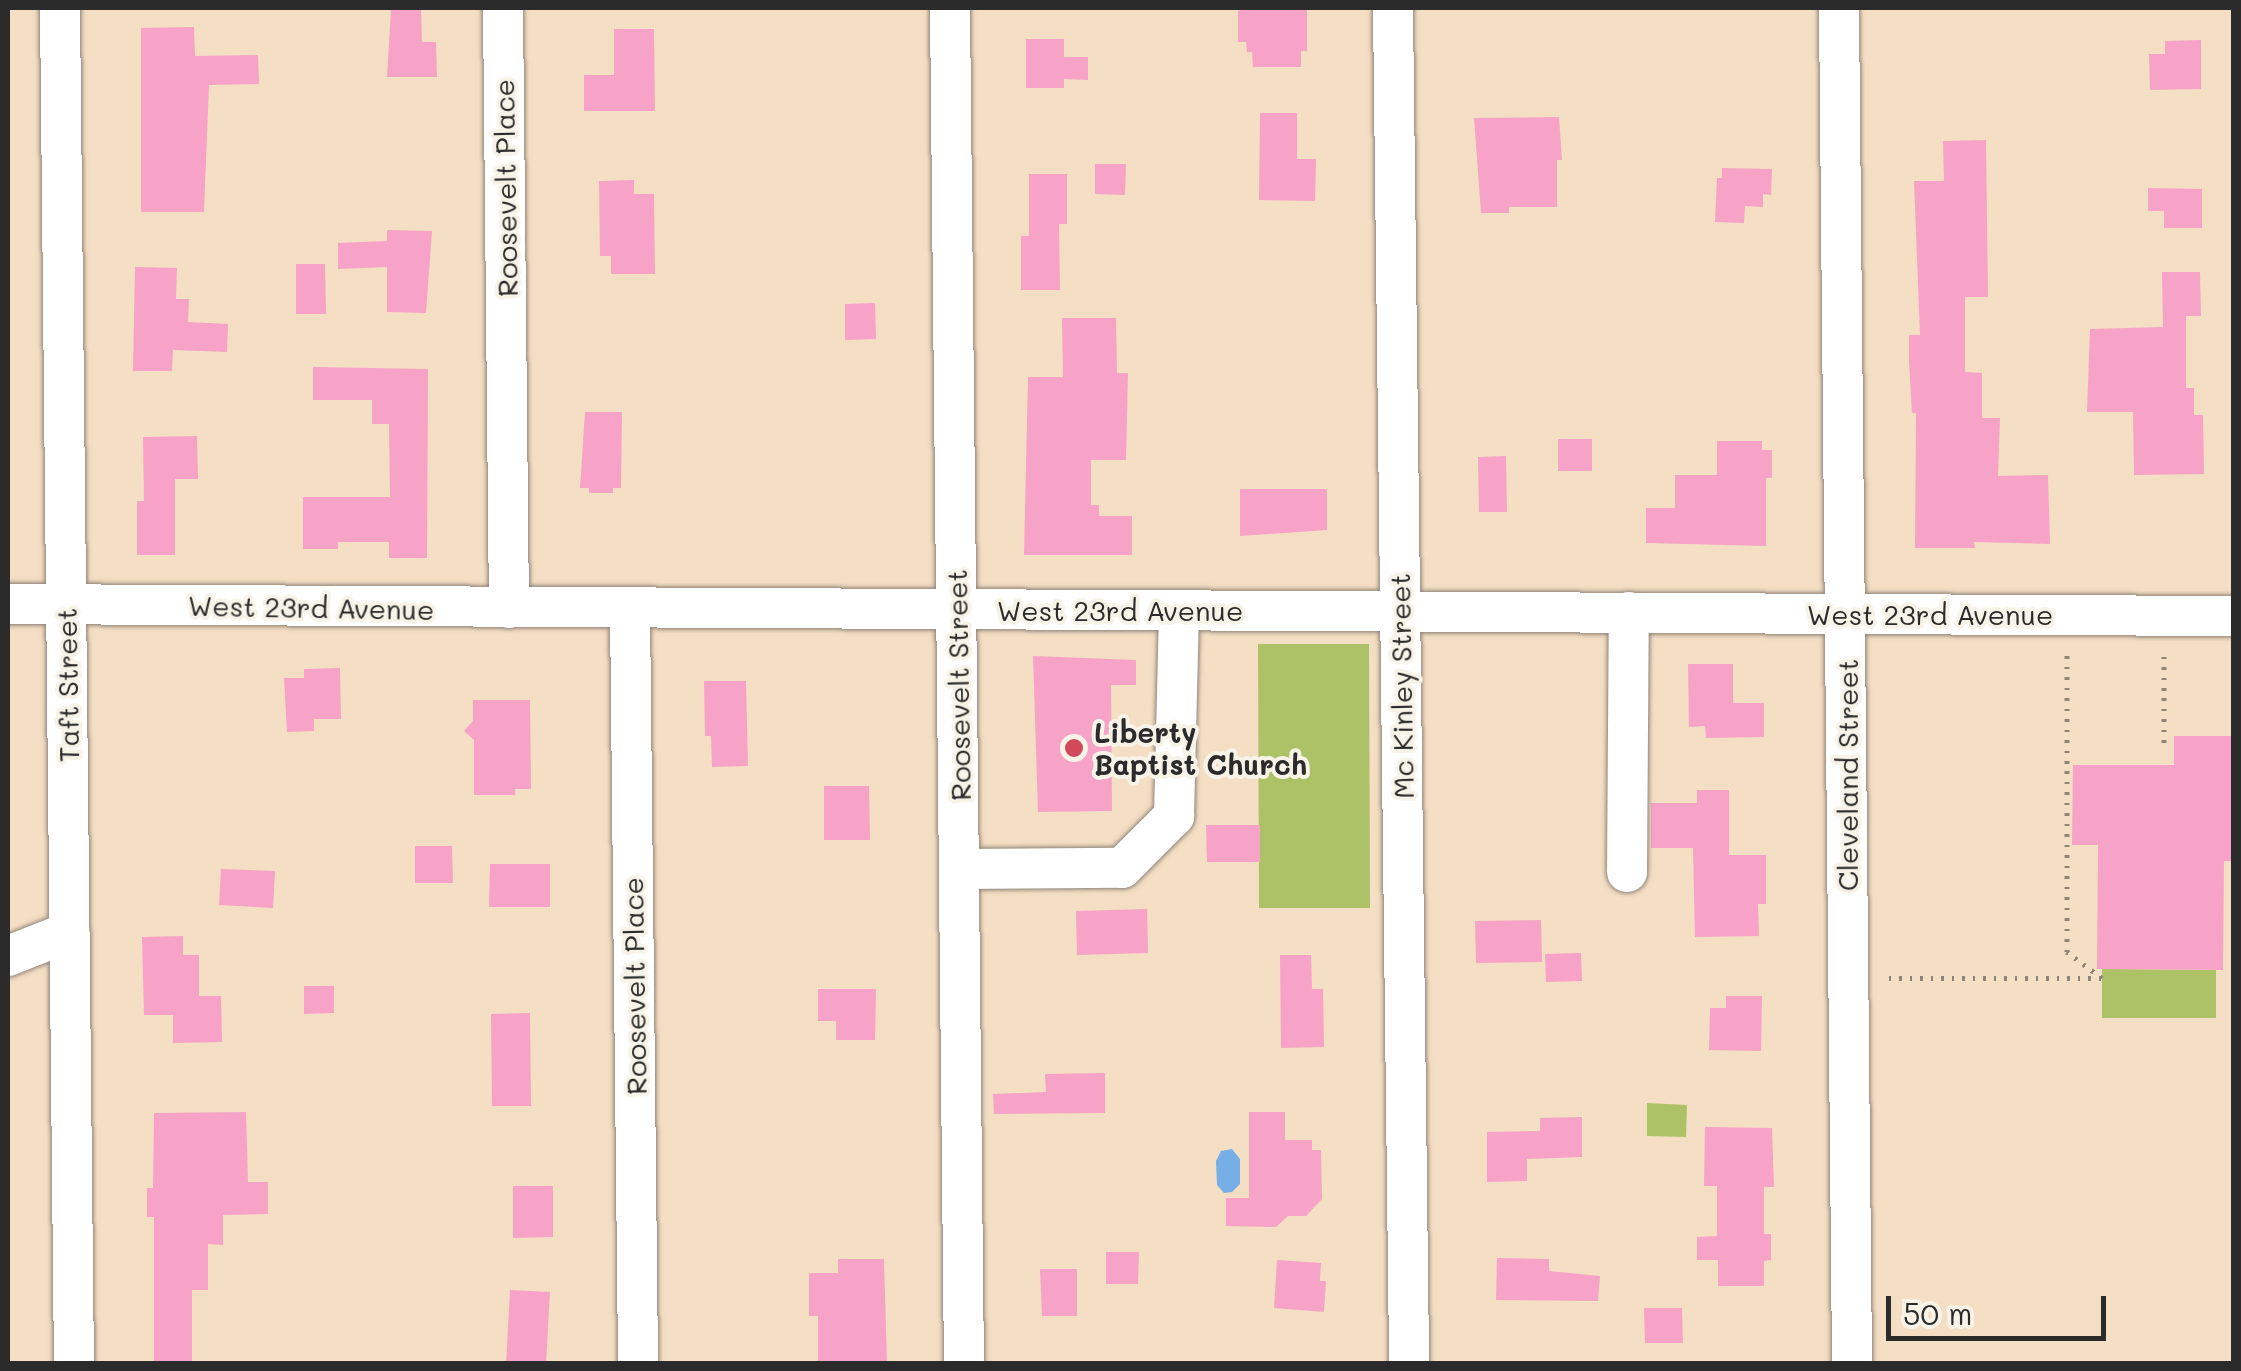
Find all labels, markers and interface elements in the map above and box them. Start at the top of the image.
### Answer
street label: Roosevelt Place [486,79,524,297]
street label: Roosevelt Street [939,569,977,801]
street label: Mc Kinley Street [1382,573,1420,799]
street label: West 23rd Avenue [187,588,435,626]
street label: West 23rd Avenue [997,593,1243,627]
street label: West 23rd Avenue [1807,597,2053,631]
street label: Taft Street [49,608,85,762]
street label: Cleveland Street [1830,659,1864,891]
place label: Liberty Baptist Church [1094,715,1307,781]
marker: Liberty Baptist Church [1063,737,1085,759]
street label: Roosevelt Place [615,877,653,1095]
scale bar [1891,1276,2111,1338]
text: 50 m [1903,1293,1973,1333]

